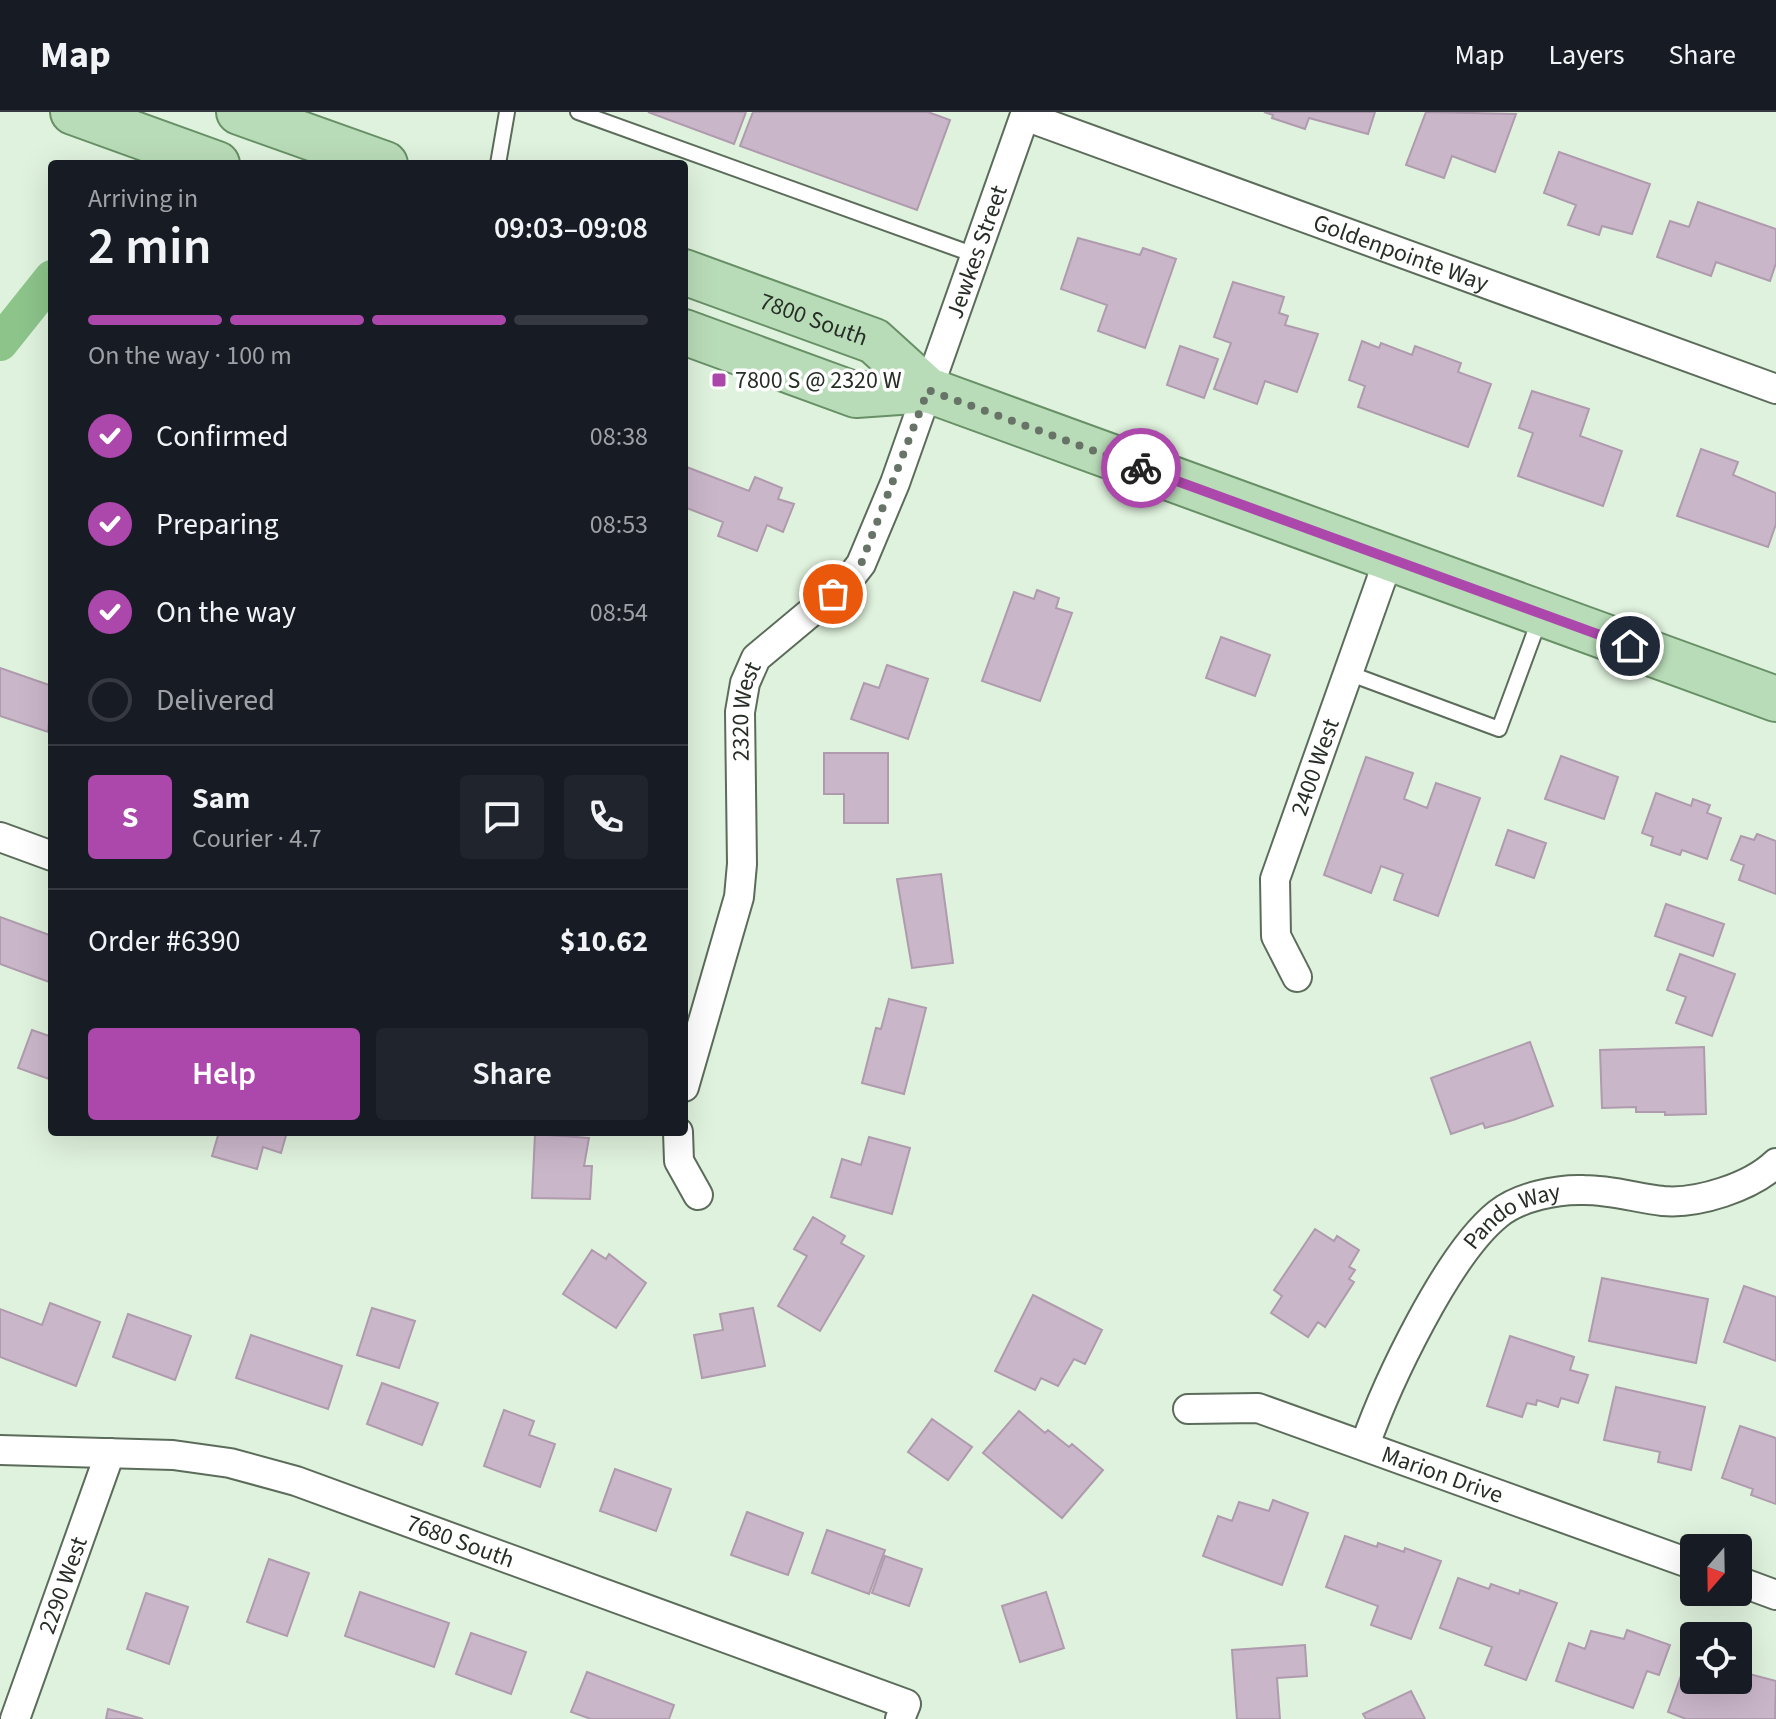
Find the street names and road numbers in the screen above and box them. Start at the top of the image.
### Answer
street label: Jewkes Street [937,181,1017,324]
street label: Goldenpointe Way [1308,205,1493,301]
street label: 7800 South [755,284,872,355]
street label: 2320 West [723,656,770,762]
street label: 2400 West [1282,714,1349,821]
street label: Pando Way [1455,1174,1563,1257]
street label: Marion Drive [1377,1437,1508,1513]
street label: 7680 South [401,1506,519,1577]
street label: 2290 West [30,1532,97,1639]

